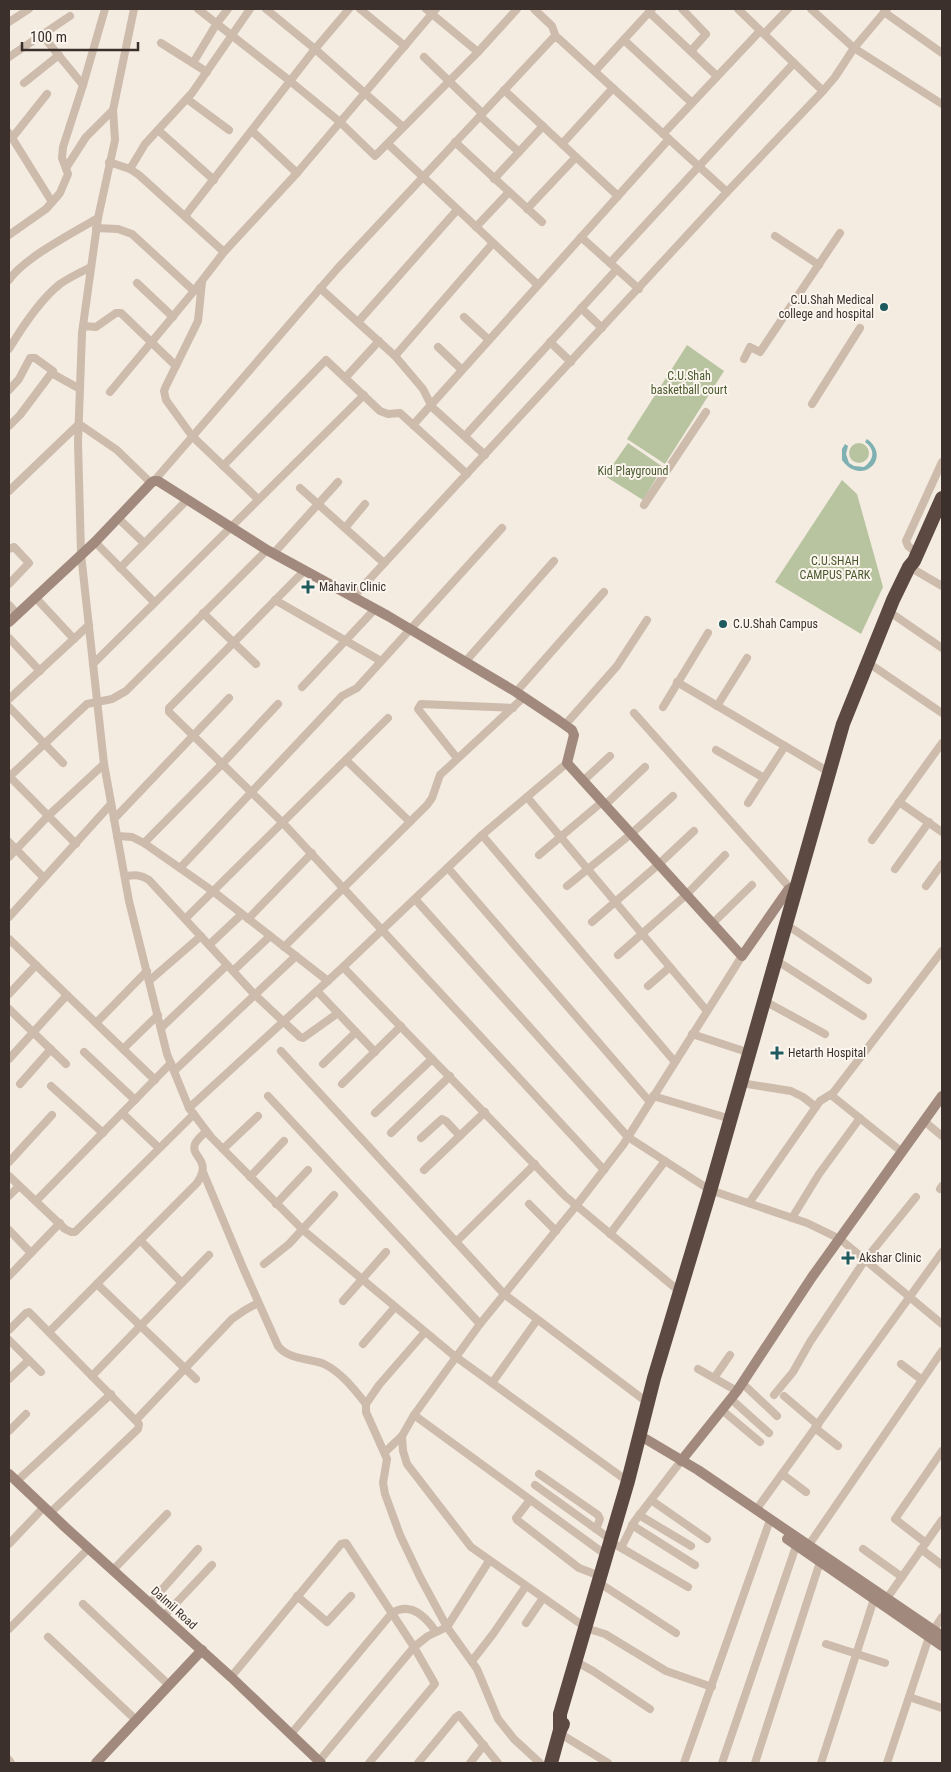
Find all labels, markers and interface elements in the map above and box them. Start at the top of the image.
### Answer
scale bar [22,20,139,52]
text: 100 m [30,28,67,46]
place label: C.U.Shah Medical college and hospital [779,293,874,321]
marker: C.U.Shah Medical college and hospital [878,301,890,313]
park label: C.U.Shah basketball court [651,369,728,397]
park label: Kid Playground [597,464,669,478]
park label: C.U.SHAH CAMPUS PARK [800,554,871,582]
marker: Mahavir Clinic [301,580,315,594]
place label: Mahavir Clinic [319,580,386,594]
place label: C.U.Shah Campus [733,617,818,631]
marker: C.U.Shah Campus [717,618,729,630]
marker: Hetarth Hospital [770,1046,784,1060]
place label: Hetarth Hospital [788,1046,866,1060]
marker: Akshar Clinic [841,1251,855,1265]
place label: Akshar Clinic [859,1251,922,1265]
street label: Dalmil Road [148,1584,200,1632]

